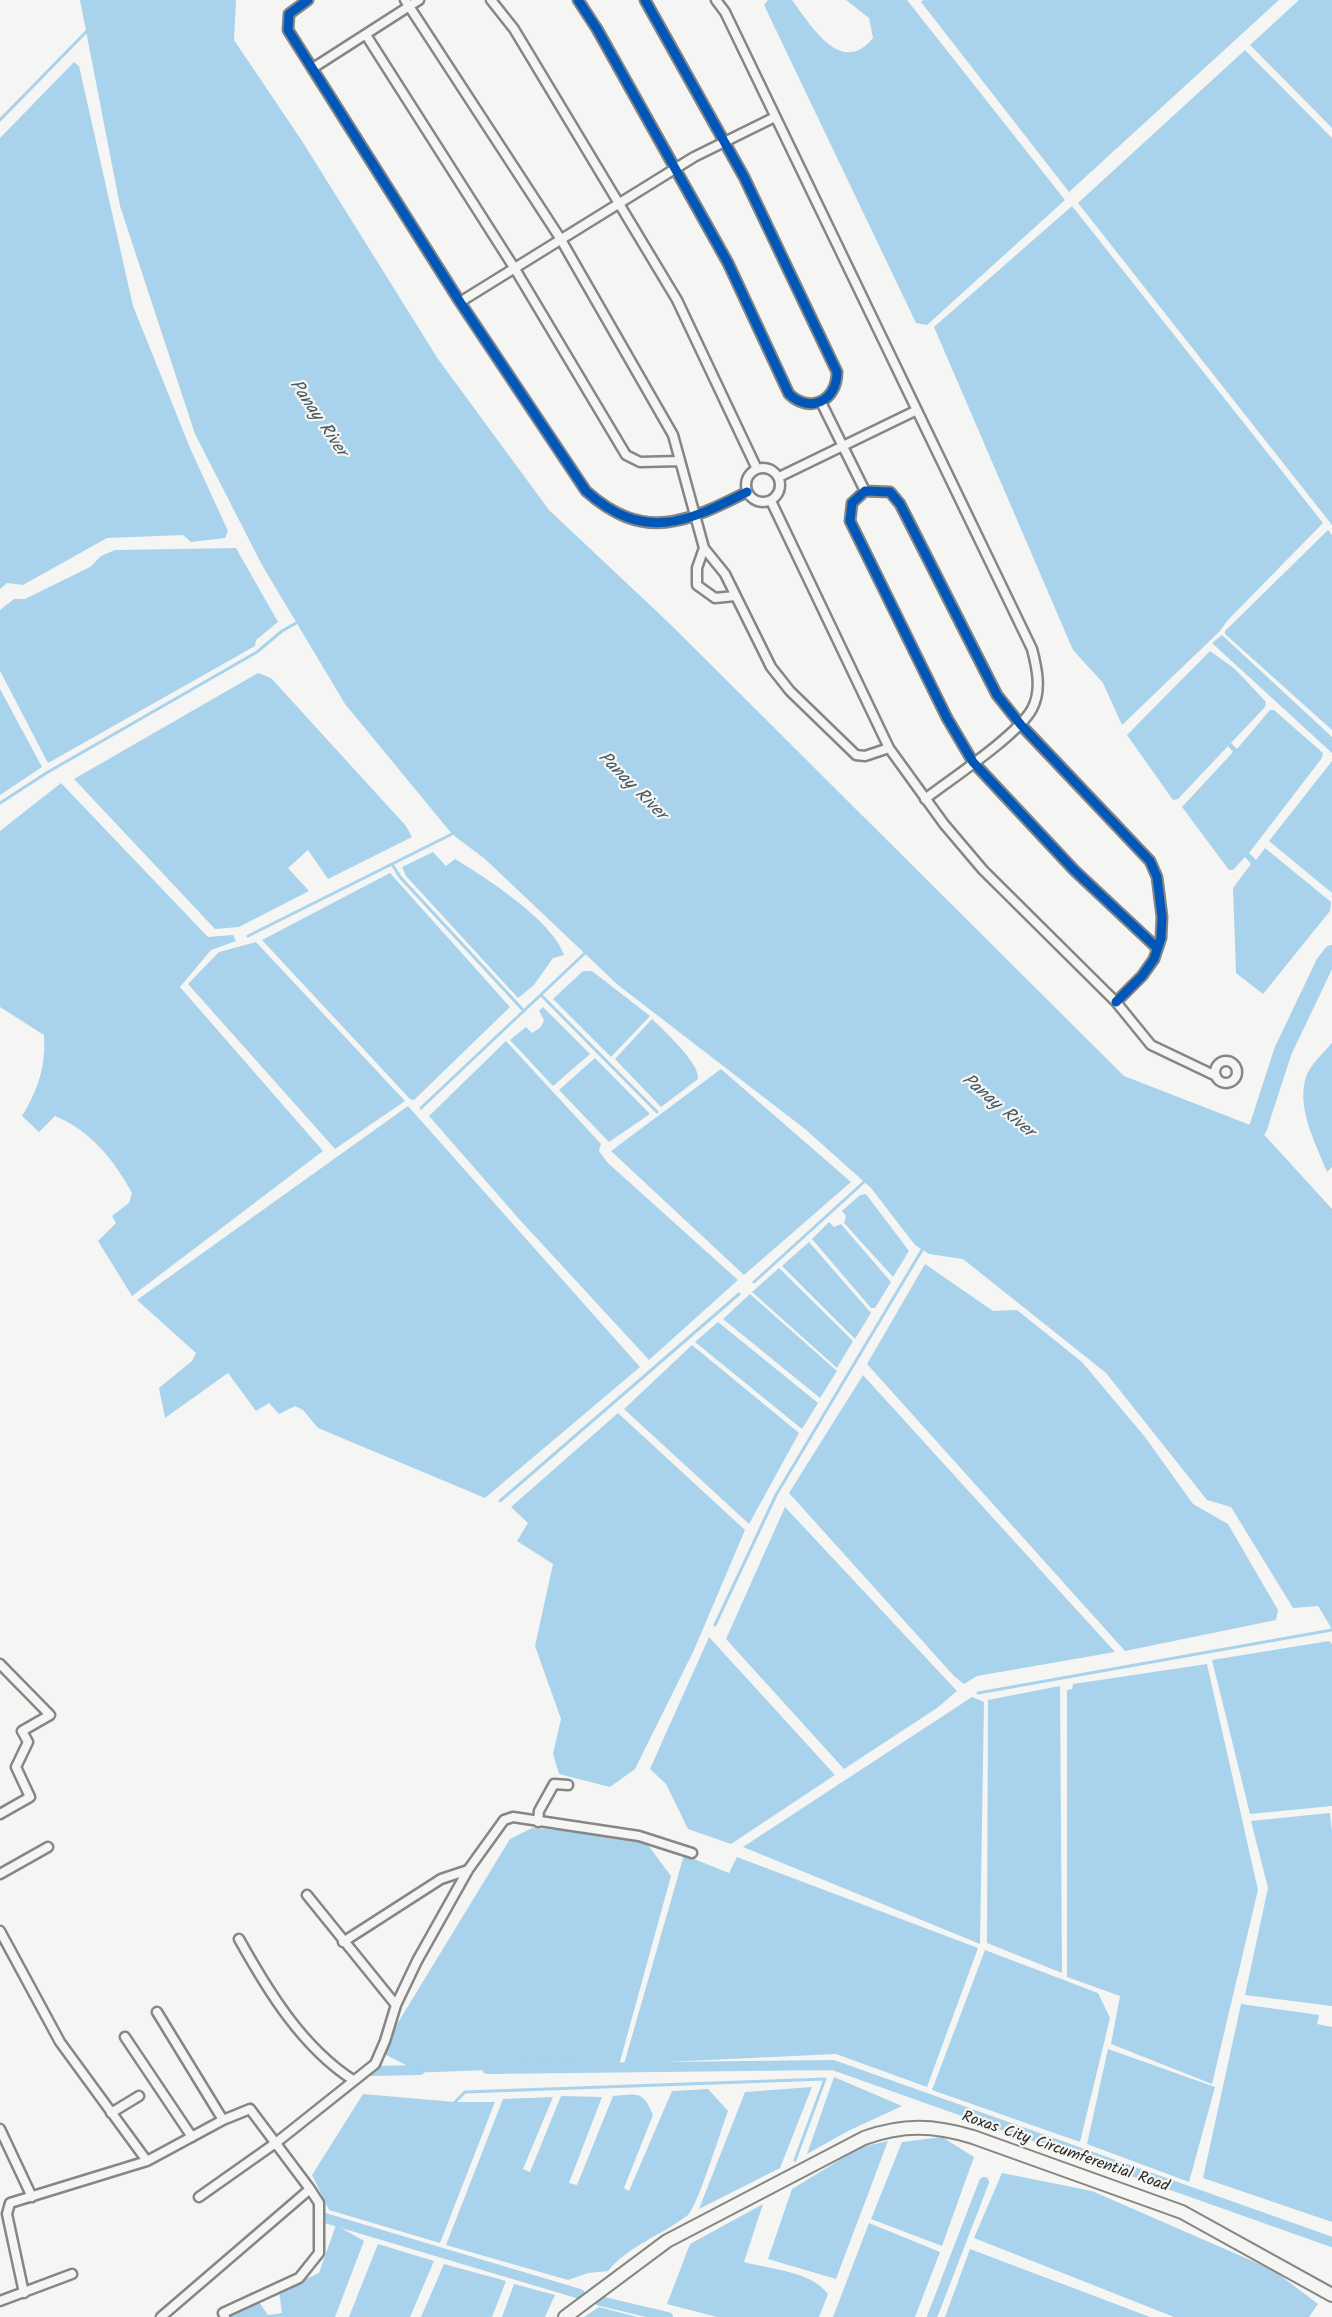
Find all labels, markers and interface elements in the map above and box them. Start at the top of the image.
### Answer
water label: Panay River [283,376,351,462]
water label: Panay River [592,748,670,826]
water label: Panay River [956,1070,1038,1144]
street label: Roxas City Circumferential Road [959,2108,1171,2198]

